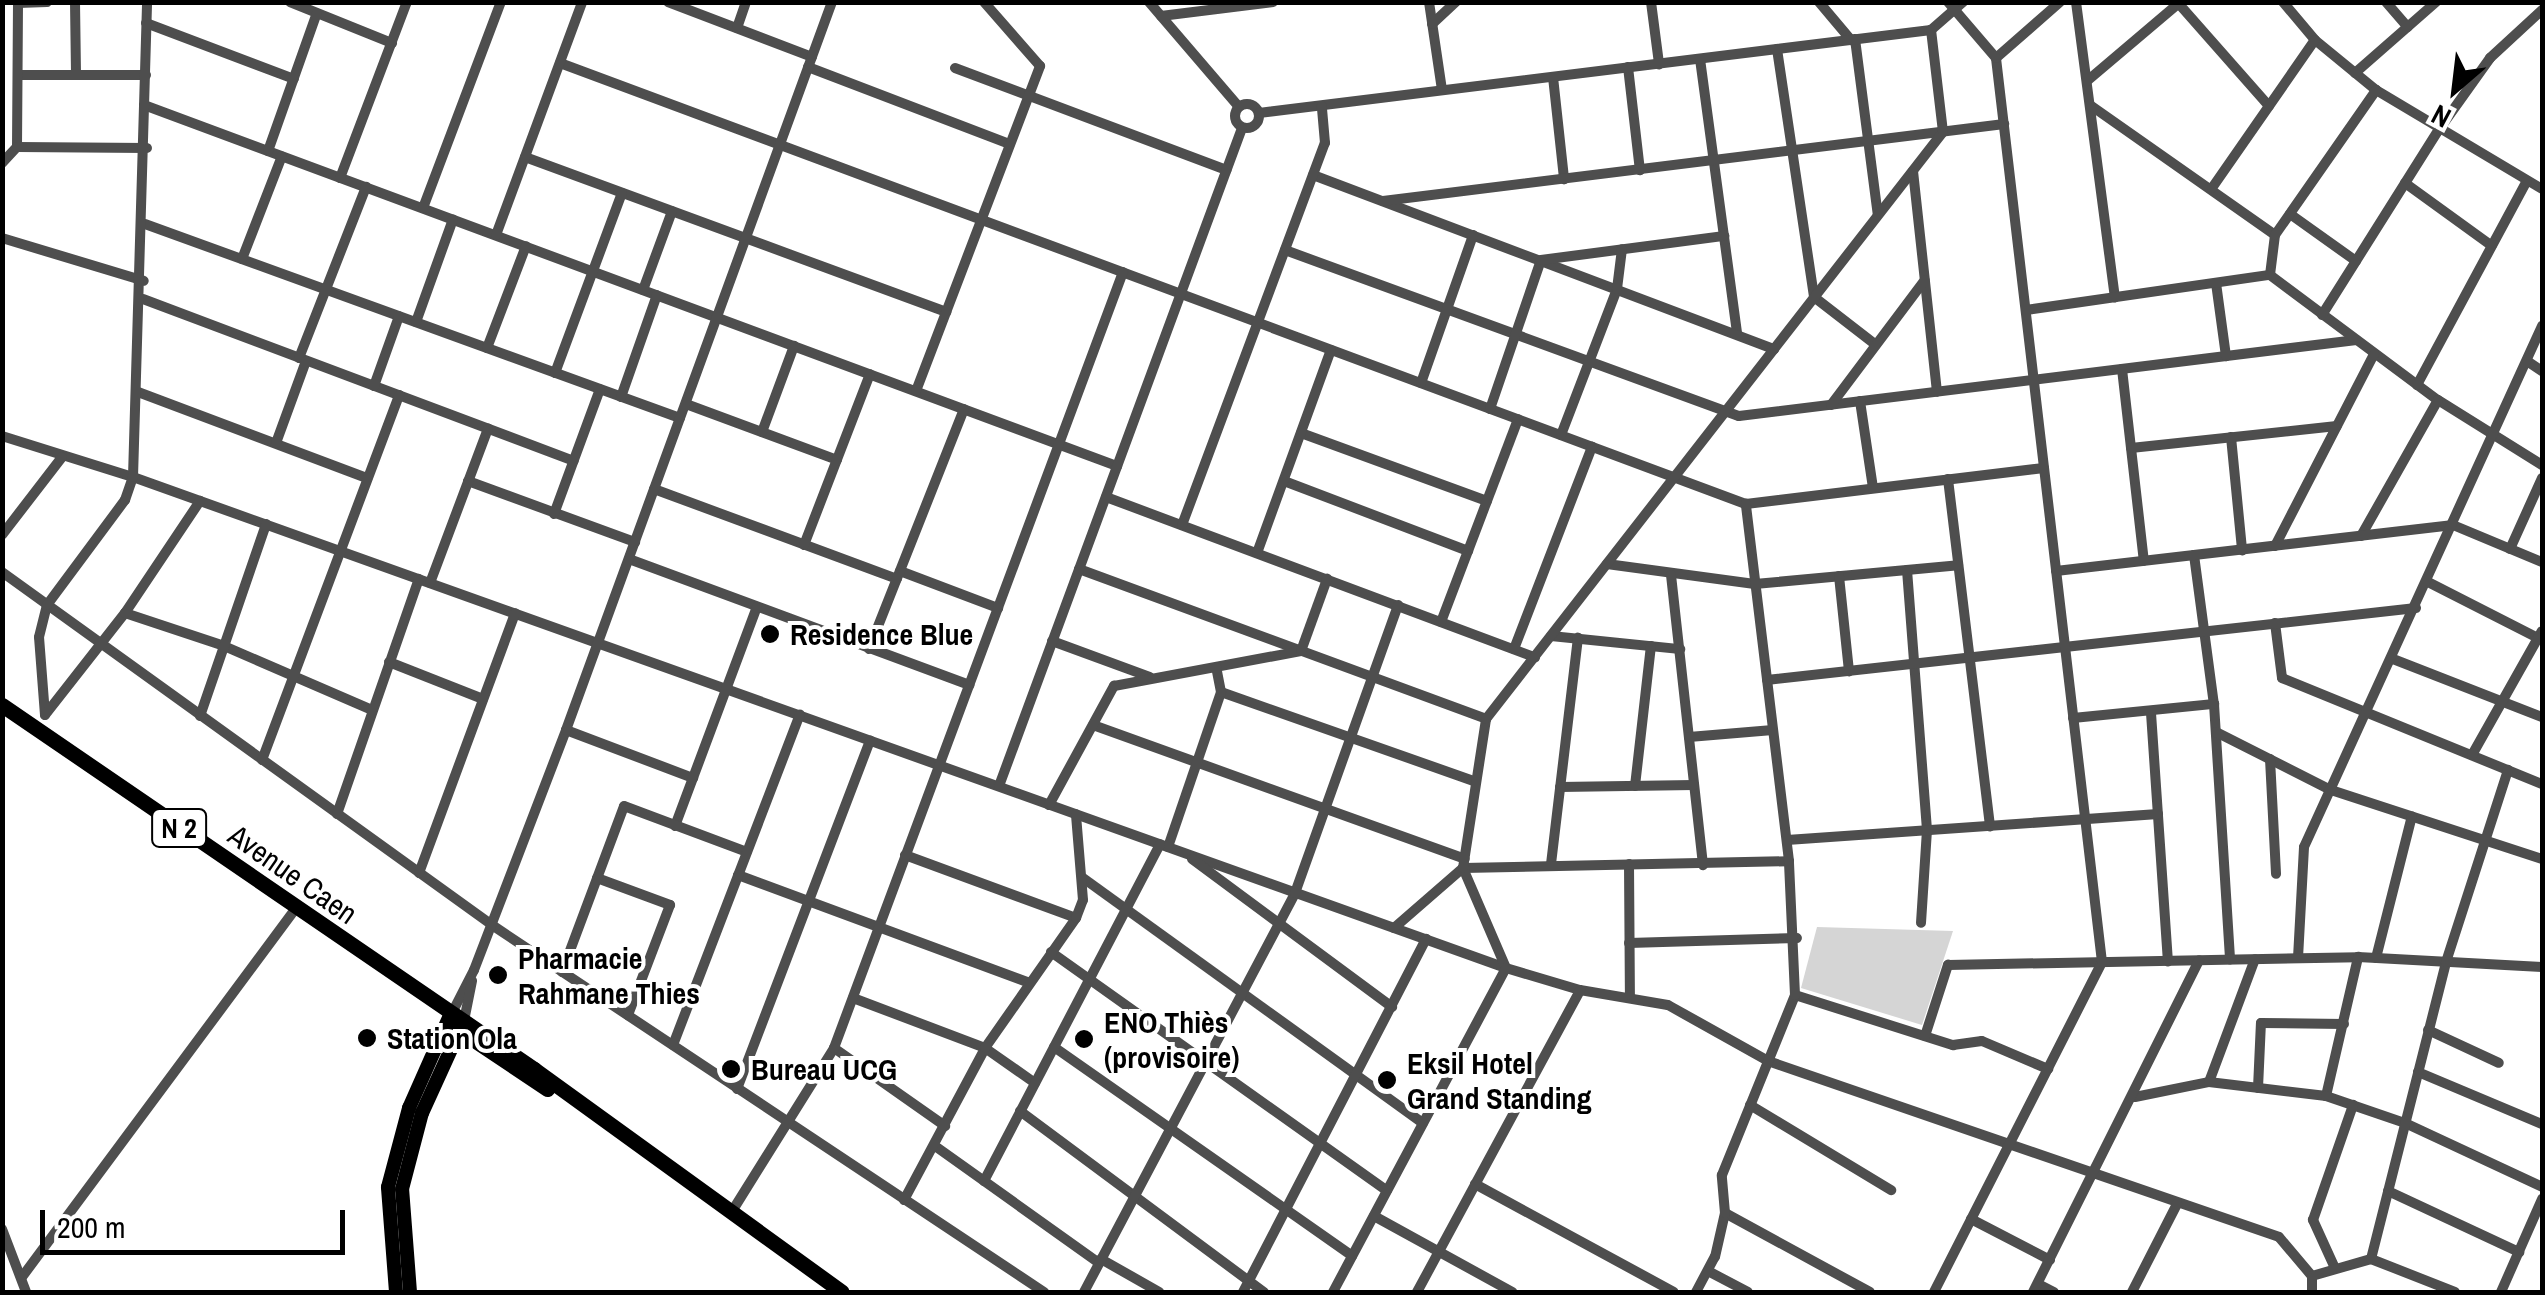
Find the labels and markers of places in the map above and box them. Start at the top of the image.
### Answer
place label: Residence Blue [790,616,973,652]
marker: Residence Blue [759,623,781,645]
place label: Pharmacie Rahmane Thies [518,940,700,1010]
marker: Pharmacie Rahmane Thies [487,964,509,986]
place label: ENO Thiès (provisoire) [1104,1004,1239,1074]
place label: Station Ola [387,1020,517,1056]
marker: Station Ola [356,1027,378,1049]
marker: ENO Thiès (provisoire) [1073,1028,1095,1050]
place label: Eksil Hotel Grand Standing [1407,1045,1592,1116]
place label: Bureau UCG [751,1051,897,1087]
marker: Bureau UCG [720,1058,742,1080]
marker: Eksil Hotel Grand Standing [1376,1069,1398,1091]

